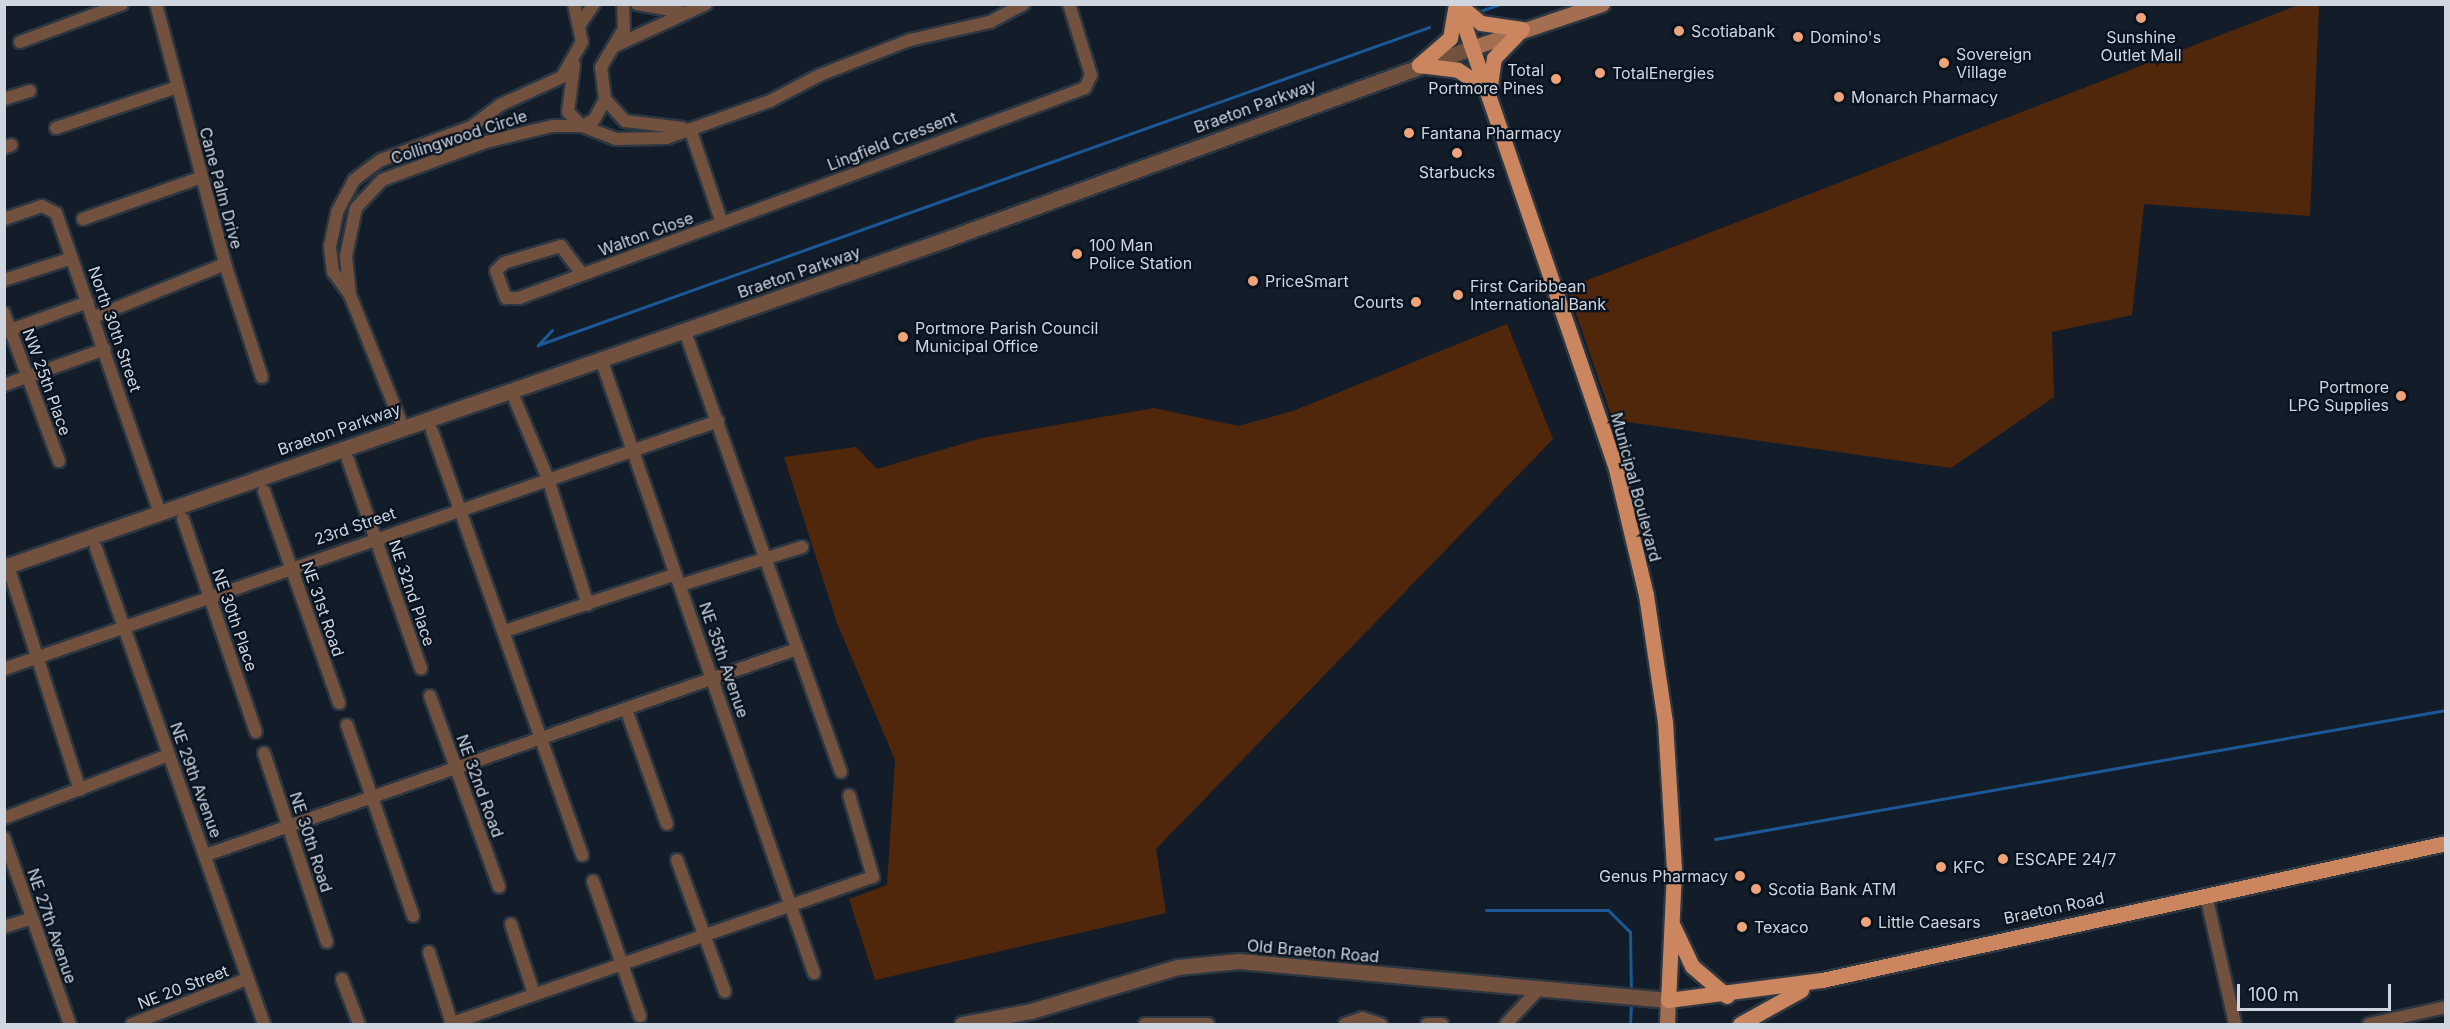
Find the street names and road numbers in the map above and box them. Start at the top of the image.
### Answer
street label: Braeton Parkway [1191,75,1319,137]
street label: Collingwood Circle [388,106,530,168]
street label: Lingfield Cressent [825,107,959,175]
street label: Cane Palm Drive [196,125,246,251]
street label: Walton Close [596,208,696,260]
street label: Braeton Parkway [735,242,863,302]
street label: North 30th Street [84,264,146,394]
street label: NW 25th Place [19,326,75,438]
street label: Braeton Parkway [275,399,403,459]
street label: Municipal Boulevard [1607,410,1665,564]
street label: 23rd Street [312,503,398,549]
street label: NE 32nd Place [385,537,439,649]
street label: NE 31st Road [298,559,348,659]
street label: NE 30th Place [208,566,262,674]
street label: NE 35th Avenue [695,600,753,720]
street label: NE 29th Avenue [166,720,226,840]
street label: NE 32nd Road [452,732,508,840]
street label: NE 30th Road [286,789,336,895]
street label: NE 27th Avenue [23,866,81,986]
street label: Braeton Road [2002,888,2106,928]
street label: Old Braeton Road [1246,936,1380,966]
street label: NE 20 Street [135,961,231,1013]

